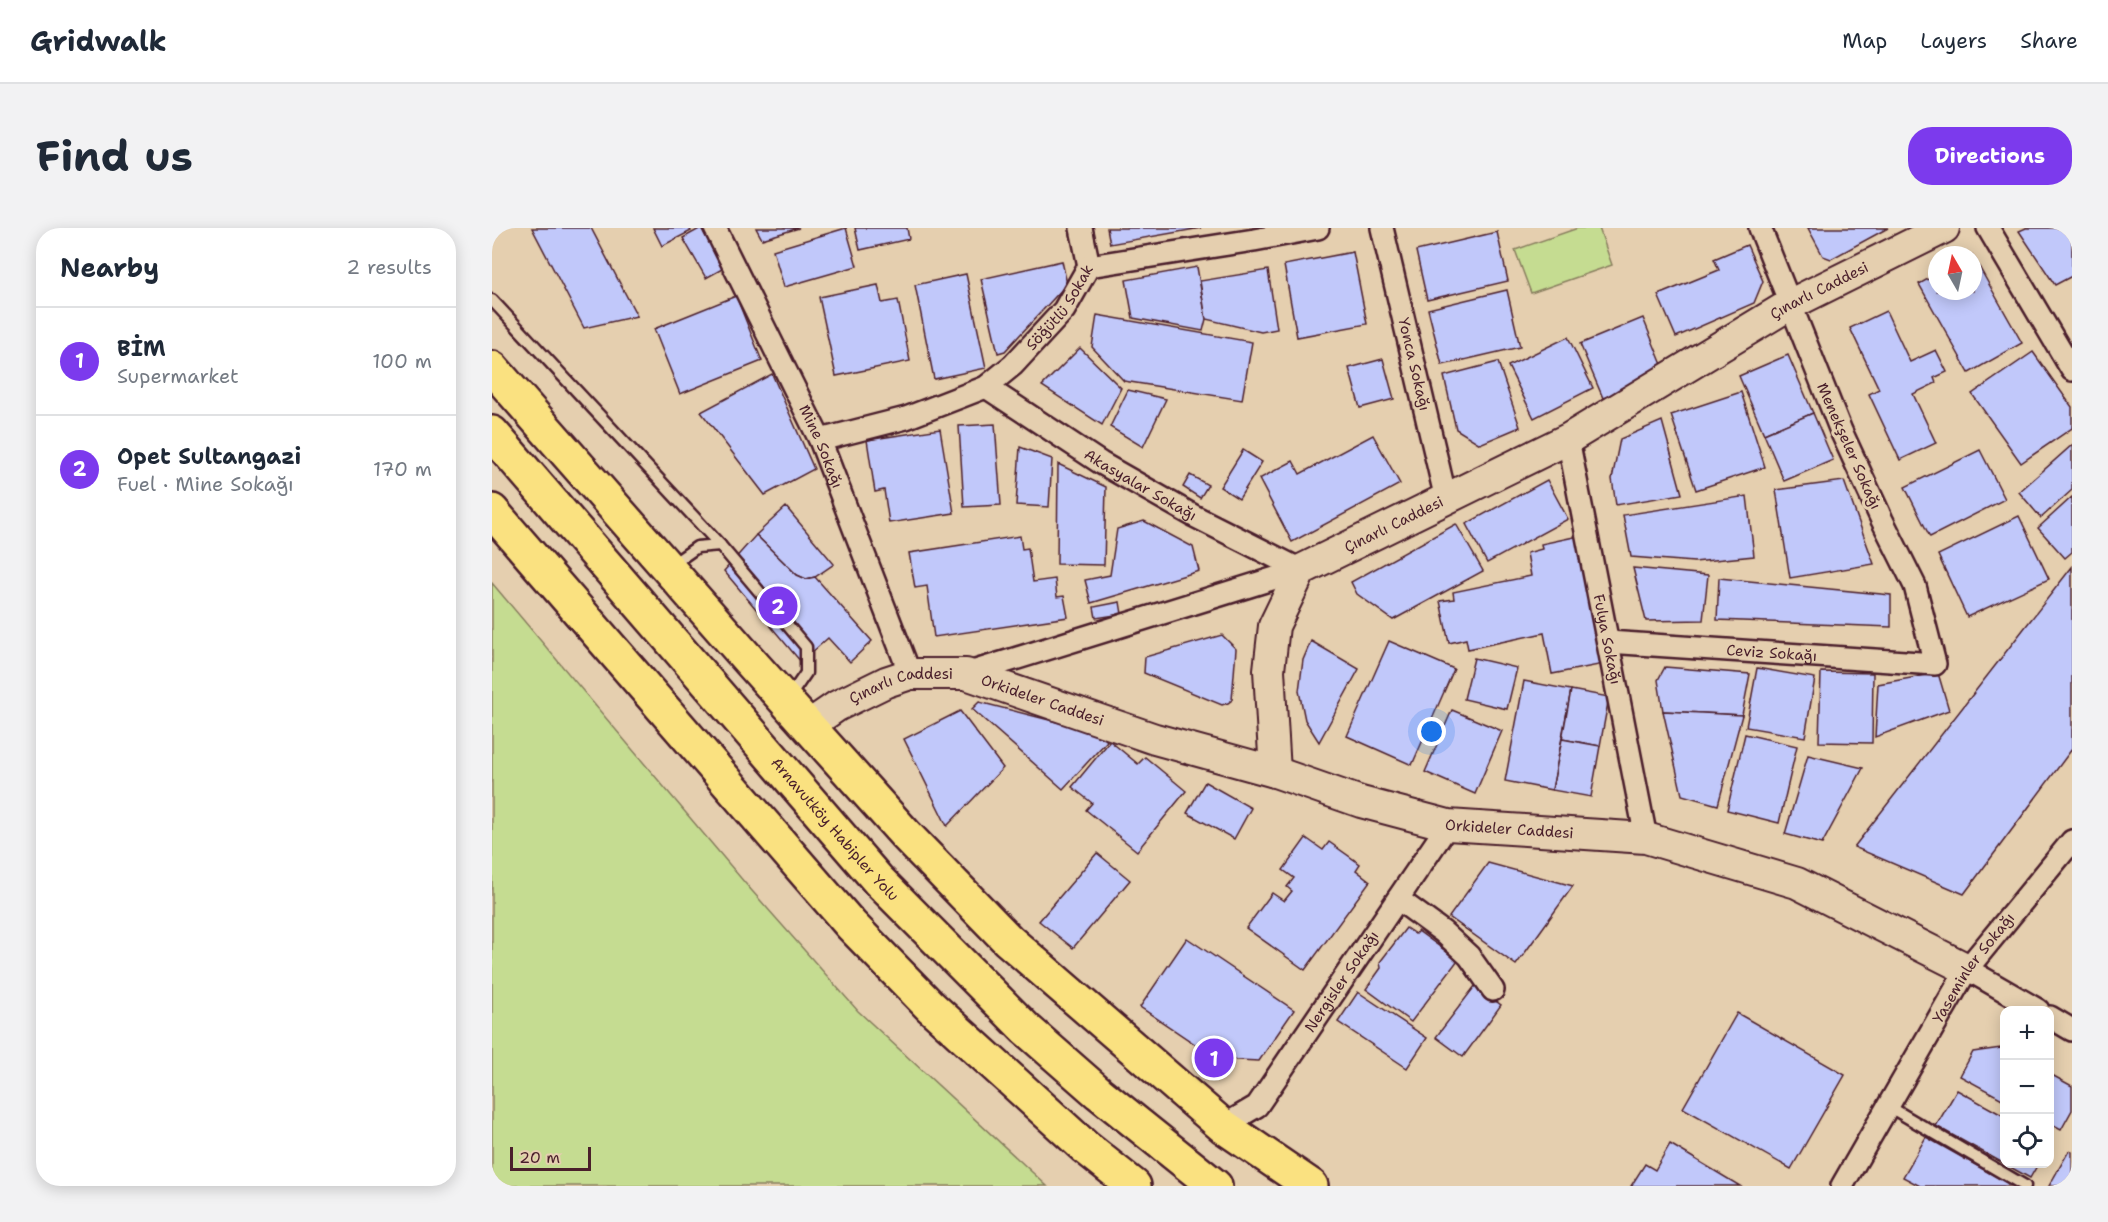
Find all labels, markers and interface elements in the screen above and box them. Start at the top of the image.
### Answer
text: Gridwalk [30,22,167,60]
text: Map [1842,27,1887,55]
text: Layers [1920,27,1987,55]
text: Share [2020,27,2078,55]
button: Directions [1908,127,2072,185]
text: Find us [36,128,193,184]
north arrow [1928,246,1982,300]
text: Nearby [60,250,159,285]
text: 2 results [346,254,432,280]
street label: Çınarlı Caddesi [1766,257,1872,324]
street label: Söğütlü Sokak [1021,261,1098,355]
street label: Yonca Sokağı [1393,316,1435,413]
text: BİM [117,334,166,363]
text: 1 [75,348,84,374]
text: 100 m [372,348,432,374]
text: Supermarket [117,363,239,389]
street label: Menekşeler Sokağı [1812,380,1886,512]
street label: Mine Sokağı [794,401,848,491]
text: Opet Sultangazi [117,442,301,471]
street label: Akasyalar Sokağı [1080,445,1200,525]
text: 2 [73,456,87,482]
text: 170 m [373,456,432,482]
text: Fuel · Mine Sokağı [117,471,294,497]
street label: Çınarlı Caddesi [1341,492,1447,557]
pin: 2 [758,584,798,628]
street label: Fulya Sokağı [1589,592,1626,686]
street label: Ceviz Sokağı [1726,640,1818,666]
street label: Çınarlı Caddesi [846,663,953,709]
street label: Orkideler Caddesi [978,670,1107,731]
your location [1417,717,1446,746]
street label: Arnavutköy Habipler Yolu [766,753,903,905]
street label: Orkideler Caddesi [1444,815,1574,843]
street label: Yaseminler Sokağı [1928,909,2019,1027]
street label: Nergisler Sokağı [1300,927,1383,1036]
map controls [2000,1006,2054,1168]
button: + [2000,1006,2054,1060]
pin: 1 [1194,1036,1234,1080]
button: − [2000,1060,2054,1114]
button: locate [2000,1114,2054,1168]
scale bar [510,1144,591,1172]
text: 20 m [519,1147,560,1168]

